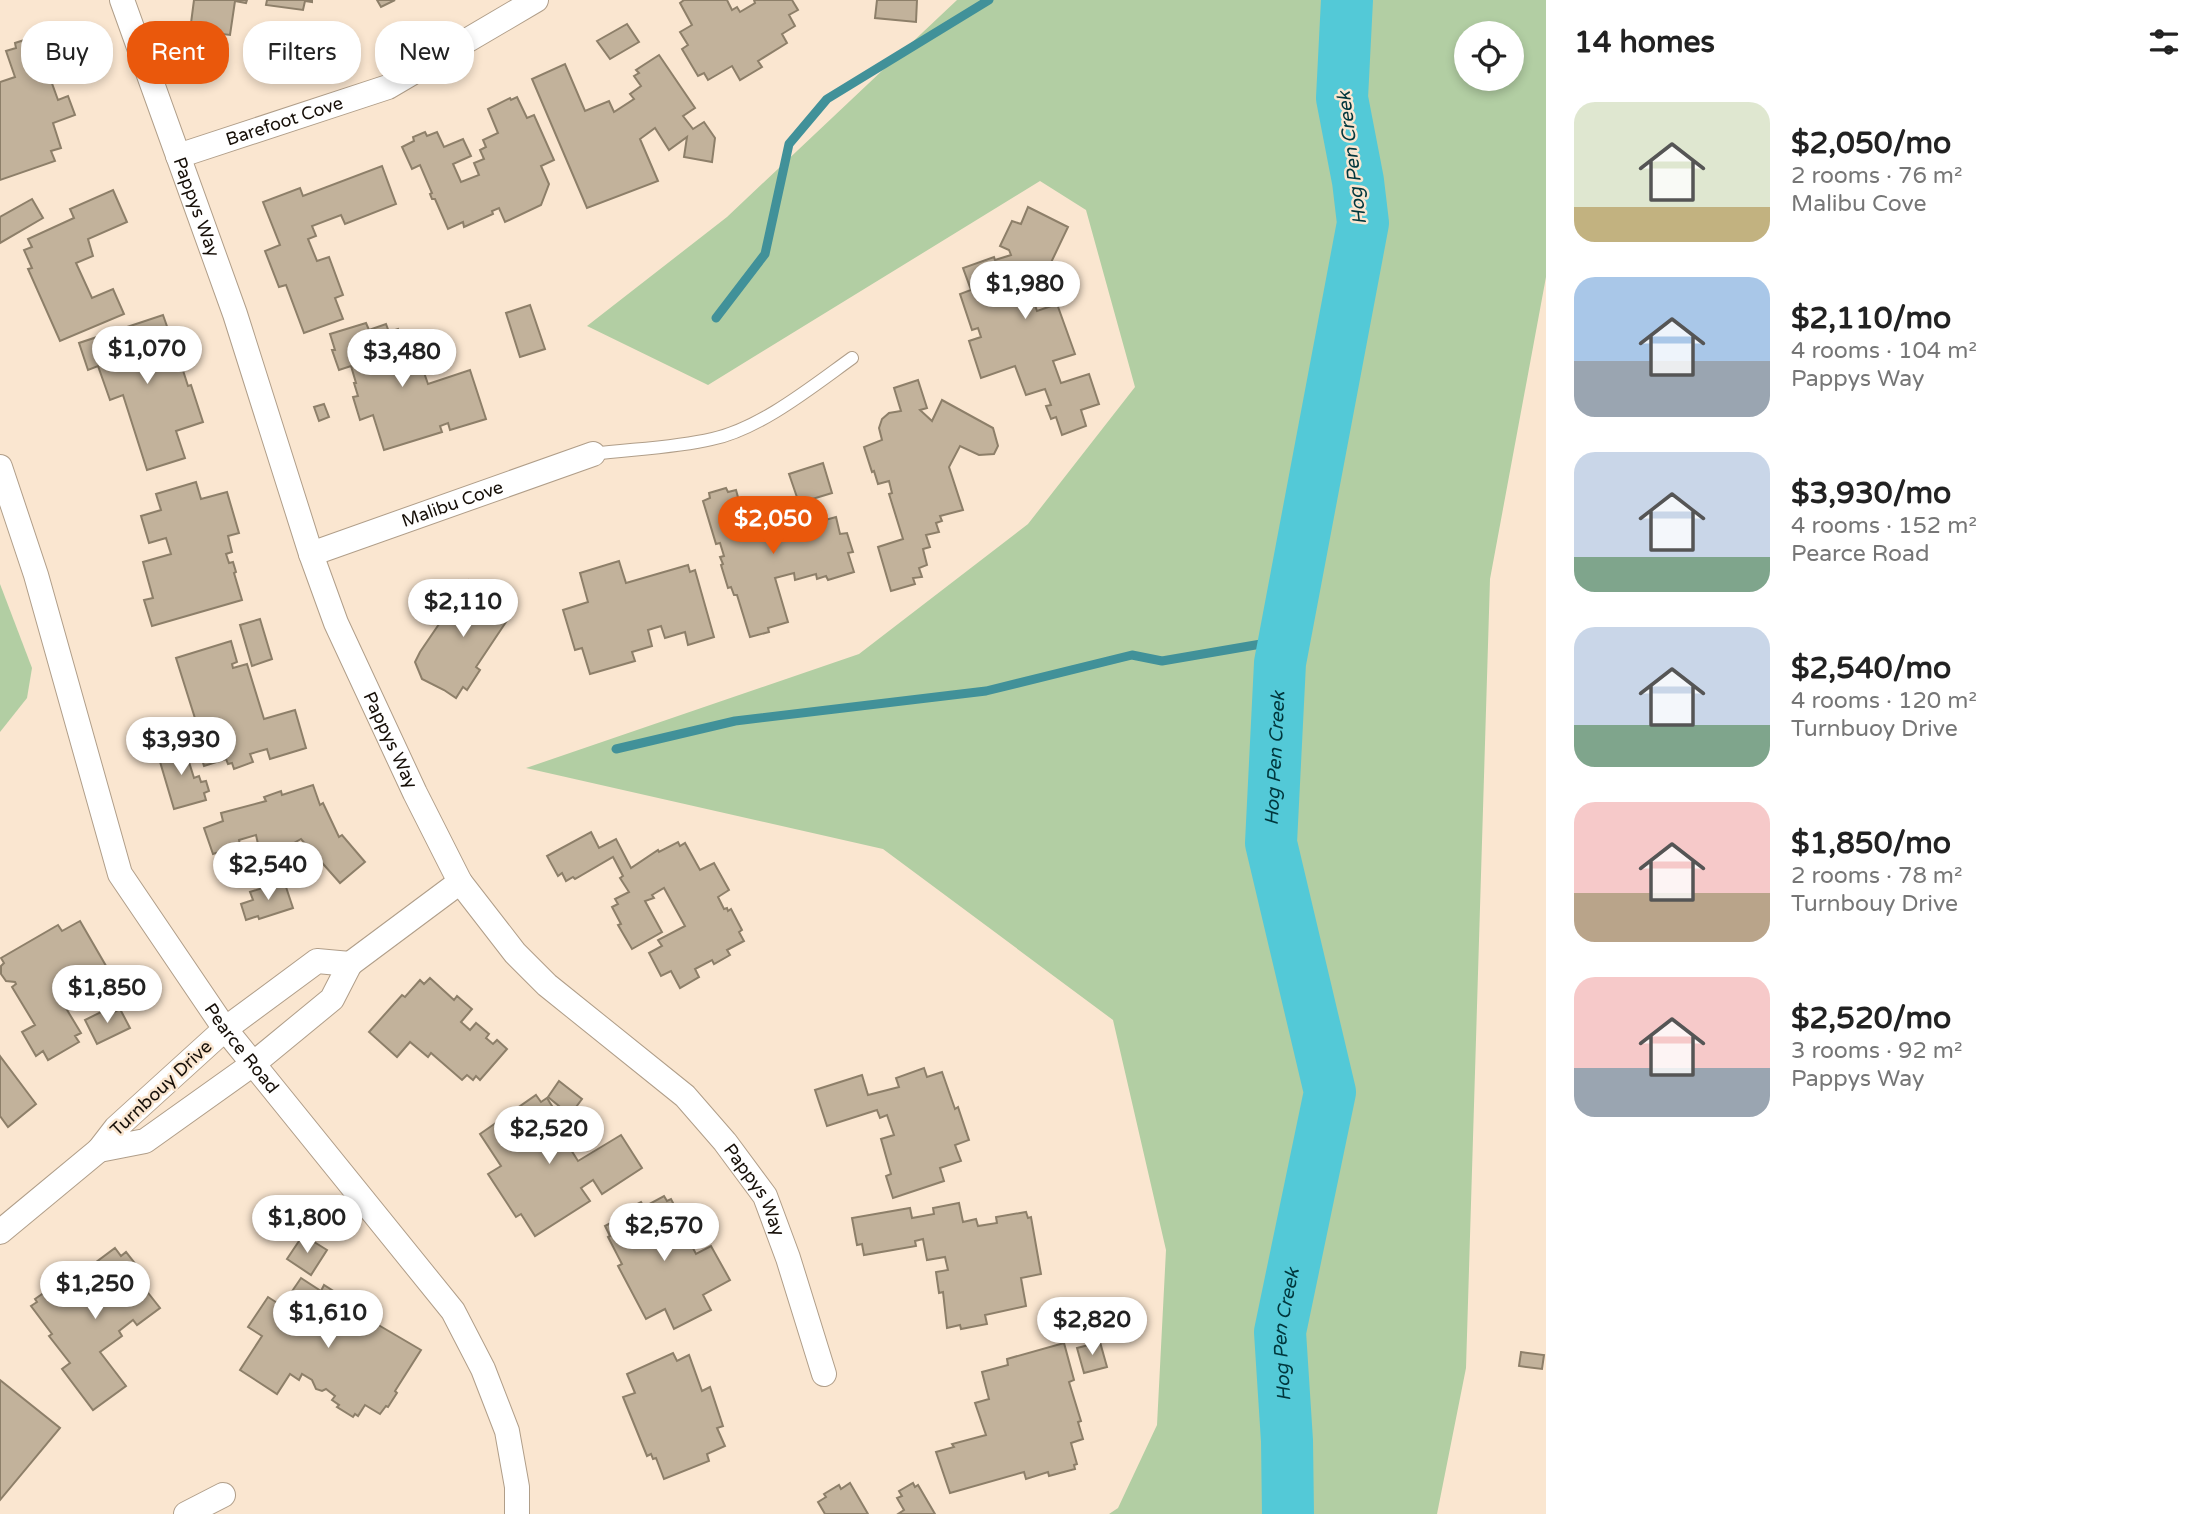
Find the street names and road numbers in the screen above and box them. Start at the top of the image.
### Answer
street label: Barefoot Cove [223,92,346,151]
street label: Pappys Way [168,154,225,260]
street label: Malibu Cove [399,476,506,532]
street label: Pappys Way [358,688,423,792]
street label: Pearce Road [200,999,284,1098]
street label: Turnbouy Drive [106,1035,216,1141]
street label: Pappys Way [719,1139,790,1239]

